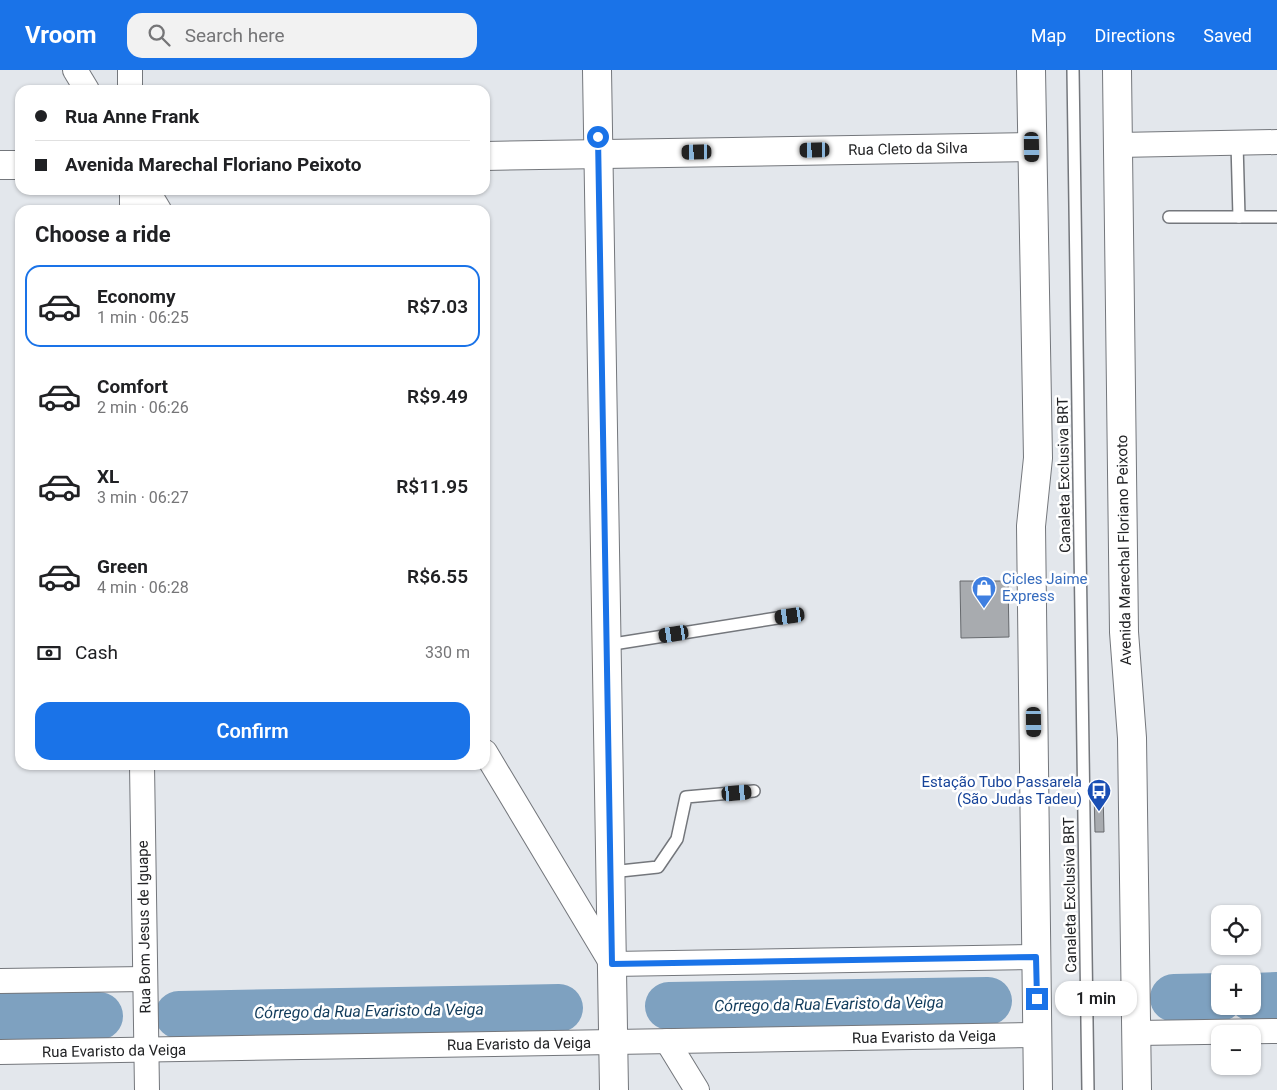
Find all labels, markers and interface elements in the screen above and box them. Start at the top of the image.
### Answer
search box [127,13,477,58]
text: Vroom [25,21,97,49]
icon: search [145,21,173,49]
text: Search here [185,24,285,47]
text: Map [1031,25,1066,46]
text: Directions [1094,25,1175,46]
text: Saved [1203,25,1252,46]
text: Rua Anne Frank [65,105,199,128]
route start [587,126,609,148]
car [1024,132,1039,162]
street label: Rua Cleto da Silva [848,139,968,159]
car [799,142,830,158]
car [681,144,712,160]
text: Avenida Marechal Floriano Peixoto [65,153,361,176]
text: Choose a ride [35,222,171,247]
icon: car [37,284,82,329]
text: Economy [97,285,176,308]
text: R$7.03 [407,295,468,318]
text: 1 min · 06:25 [97,308,189,327]
icon: car [37,374,82,419]
text: Comfort [97,375,168,398]
text: R$9.49 [407,385,468,408]
street label: Canaleta Exclusiva BRT [1054,397,1074,553]
text: 2 min · 06:26 [97,398,189,417]
street label: Avenida Marechal Floriano Peixoto [1113,435,1135,665]
icon: car [37,464,82,509]
text: XL [97,465,119,488]
text: R$11.95 [396,475,468,498]
text: 3 min · 06:27 [97,488,189,507]
icon: car [37,554,82,599]
text: Green [97,555,148,578]
text: R$6.55 [407,565,468,588]
place label: Cicles Jaime Express [1002,570,1088,605]
shop icon: Cicles Jaime Express [971,575,997,609]
text: 4 min · 06:28 [97,578,189,597]
car [774,606,805,626]
car [658,624,689,644]
icon: cash [35,639,63,667]
text: Cash [75,641,118,664]
text: 330 m [425,643,470,662]
button: Confirm [35,702,470,760]
car [1026,707,1041,737]
place label: Estação Tubo Passarela (São Judas Tadeu) [922,773,1082,808]
bus stop icon: Estação Tubo Passarela (São Judas Tadeu) [1086,778,1112,812]
car [721,784,752,802]
street label: Canaleta Exclusiva BRT [1060,817,1080,973]
street label: Rua Bom Jesus de Iguape [133,840,155,1014]
map controls [1211,905,1261,1075]
button: locate [1211,905,1261,955]
button: + [1211,965,1261,1015]
callout: 1 min [1054,982,1137,1016]
route end [1026,988,1048,1010]
text: 1 min [1076,989,1116,1008]
water label: Córrego da Rua Evaristo da Veiga [714,992,944,1016]
water label: Córrego da Rua Evaristo da Veiga [254,999,484,1023]
button: − [1211,1025,1261,1075]
street label: Rua Evaristo da Veiga [852,1027,996,1047]
street label: Rua Evaristo da Veiga [447,1034,591,1054]
street label: Rua Evaristo da Veiga [42,1041,186,1061]

